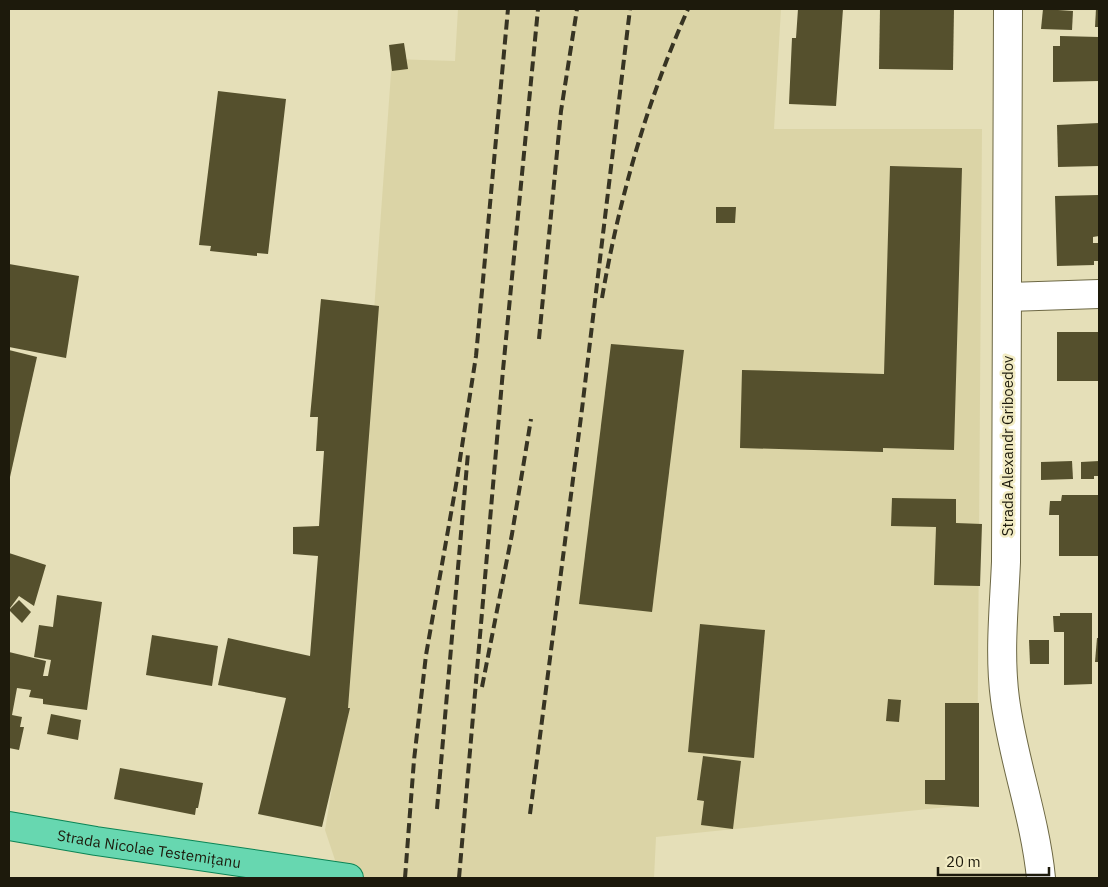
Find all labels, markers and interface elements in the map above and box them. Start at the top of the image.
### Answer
street label: Strada Alexandr Griboedov [998,355,1017,536]
street label: Strada Nicolae Testemițanu [56,825,242,872]
scale bar [938,844,1049,876]
text: 20 m [946,852,981,871]

